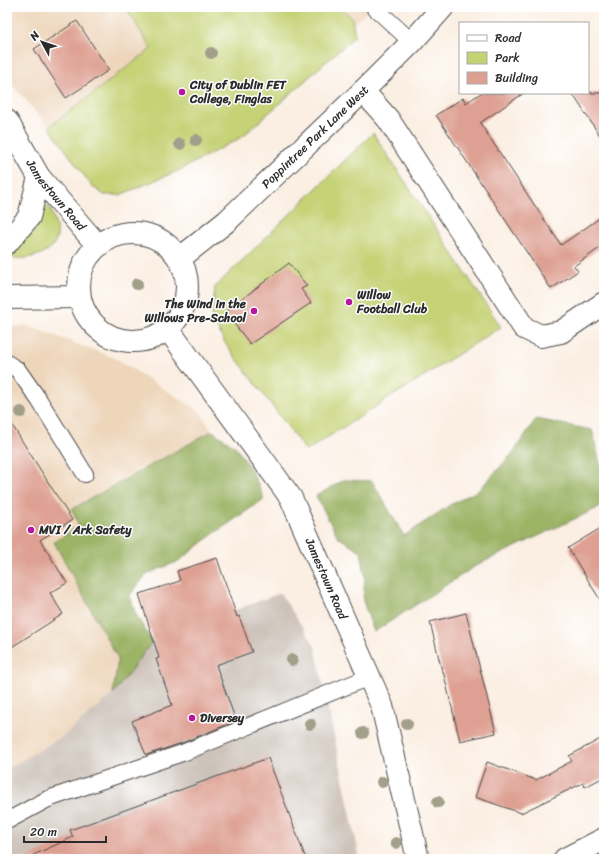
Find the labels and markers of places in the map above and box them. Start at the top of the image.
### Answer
place label: City of Dublin FET College, Finglas [189,74,288,110]
marker: City of Dublin FET College, Finglas [177,87,187,97]
place label: Willow Football Club [356,284,428,320]
place label: The Wind in the Willows Pre-School [145,293,247,329]
marker: Willow Football Club [344,297,354,307]
marker: The Wind in the Willows Pre-School [249,306,259,316]
place label: MVI / Ark Safety [38,519,132,541]
marker: MVI / Ark Safety [26,525,36,535]
place label: Diversey [200,707,245,729]
marker: Diversey [187,713,197,723]

